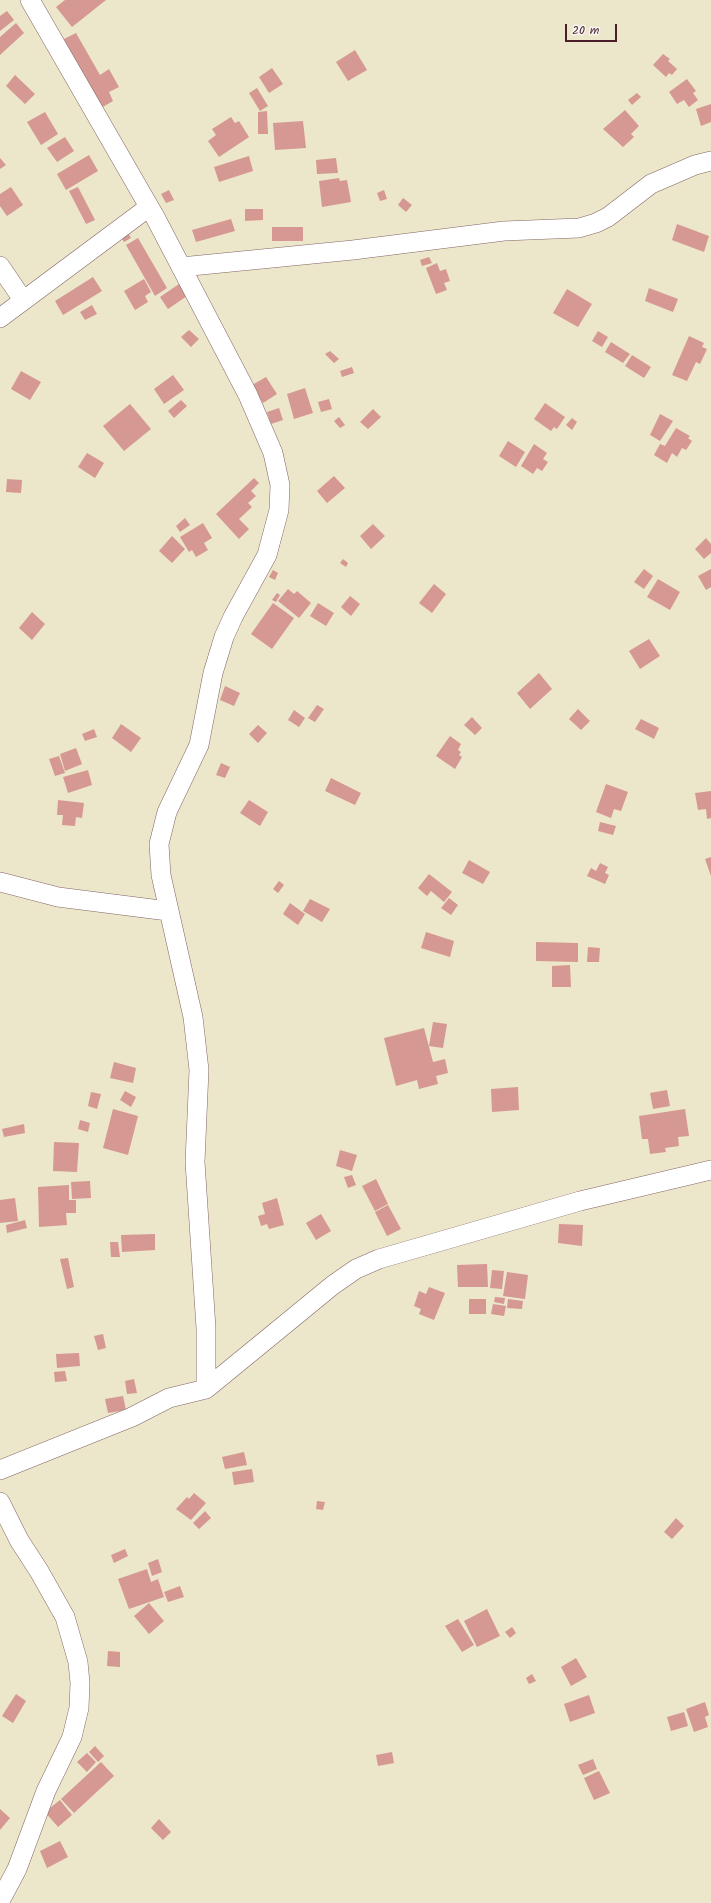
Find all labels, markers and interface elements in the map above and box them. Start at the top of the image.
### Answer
scale bar [567,16,619,42]
text: 20 m [572,21,599,40]

